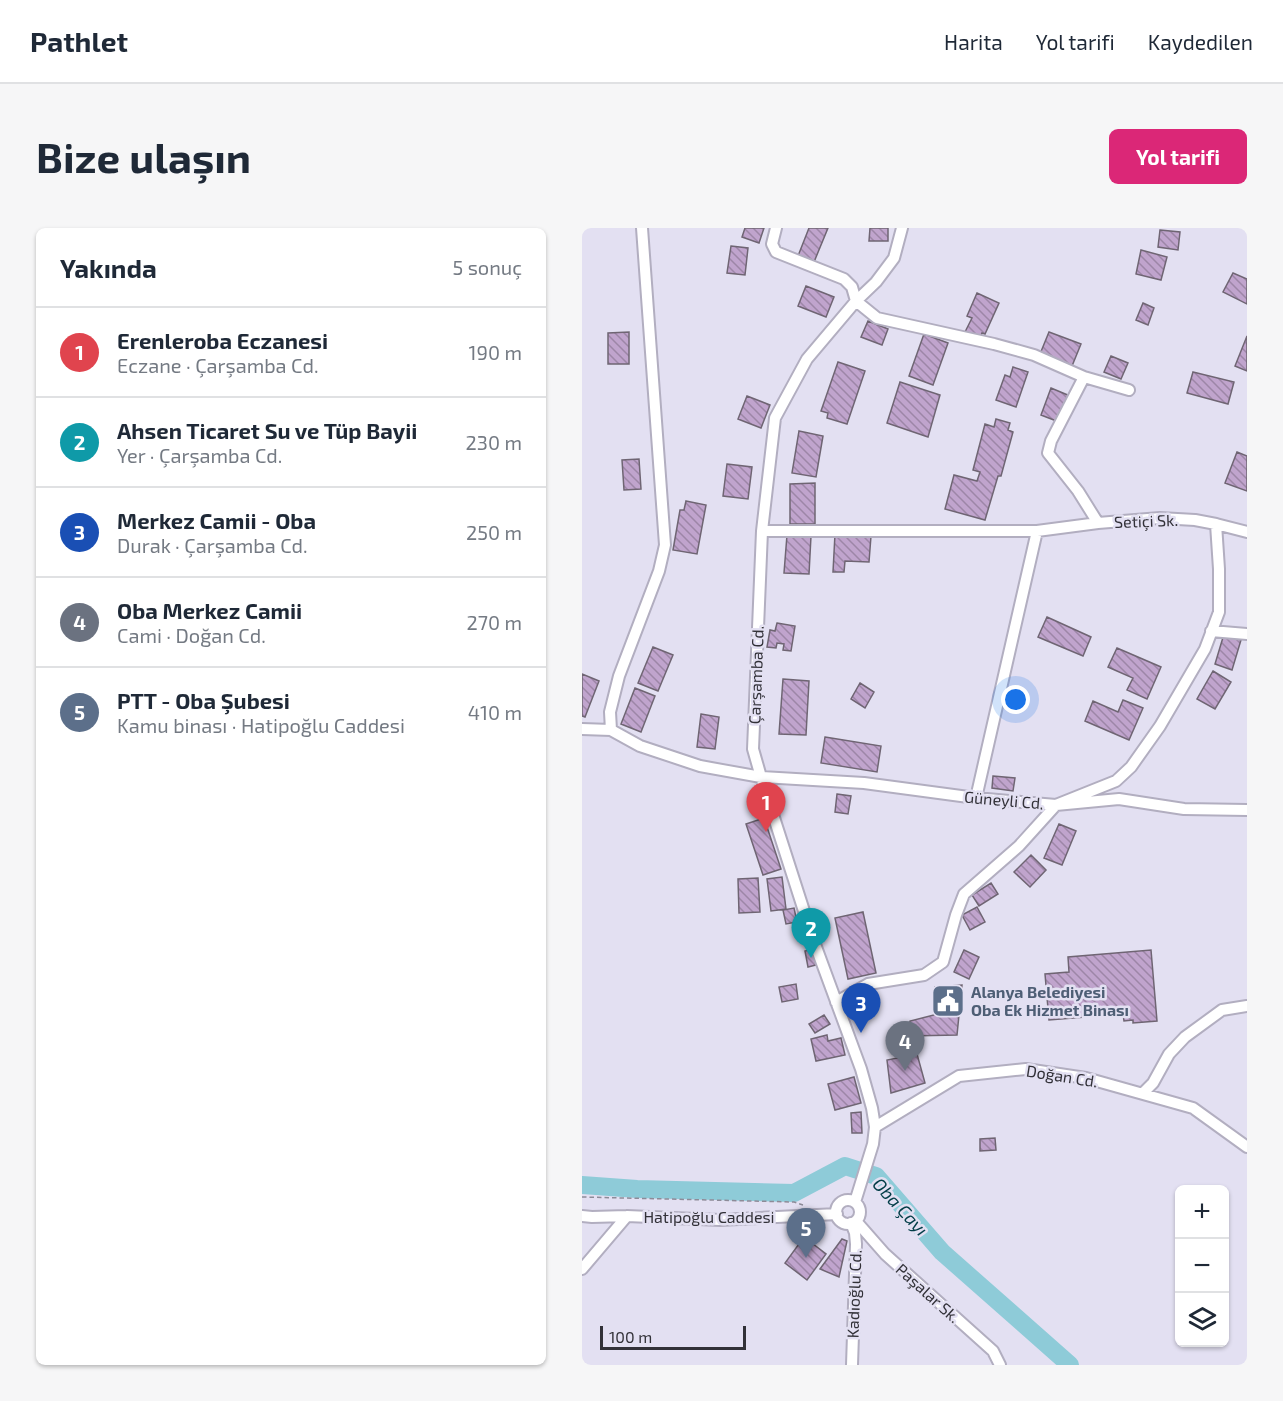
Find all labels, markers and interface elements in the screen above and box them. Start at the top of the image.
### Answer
text: Pathlet [30,24,128,58]
text: Harita [944,29,1003,54]
text: Yol tarifi [1036,29,1115,54]
text: Kaydedilen [1148,29,1253,54]
button: Yol tarifi [1109,129,1247,184]
text: Bize ulaşın [36,131,251,181]
text: Yakında [60,252,157,283]
text: 5 sonuç [453,255,522,279]
text: Erenleroba Eczanesi [117,327,328,353]
text: 1 [75,340,84,364]
text: 190 m [469,340,522,364]
text: Eczane · Çarşamba Cd. [117,353,319,377]
text: Ahsen Ticaret Su ve Tüp Bayii [117,417,417,443]
text: 2 [74,430,85,454]
text: 230 m [466,430,522,454]
text: Yer · Çarşamba Cd. [117,443,282,467]
text: Merkez Camii - Oba [117,507,316,533]
street label: Setiçi Sk. [1114,510,1178,532]
text: 3 [74,520,85,544]
text: 250 m [466,520,522,544]
text: Durak · Çarşamba Cd. [117,533,308,557]
text: Oba Merkez Camii [117,597,302,623]
text: 4 [73,610,86,634]
text: 270 m [466,610,522,634]
text: Cami · Doğan Cd. [117,623,266,647]
street label: Çarşamba Cd. [744,625,768,725]
your location [1001,685,1030,714]
text: PTT - Oba Şubesi [117,687,290,713]
text: 5 [74,700,85,724]
text: 410 m [468,700,522,724]
text: Kamu binası · Hatipoğlu Caddesi [117,713,405,737]
pin: 1 [746,782,786,832]
street label: Güneyli Cd. [964,787,1045,812]
pin: 2 [792,908,830,958]
place label: Alanya Belediyesi Oba Ek Hizmet Binası [971,982,1129,1019]
public building icon: Alanya Belediyesi Oba Ek Hizmet Binası [930,983,966,1019]
pin: 3 [842,984,880,1033]
pin: 4 [886,1022,924,1071]
street label: Doğan Cd. [1025,1060,1099,1091]
water label: Oba Çayı [868,1173,933,1241]
map controls [1175,1185,1229,1347]
button: + [1175,1185,1229,1239]
street label: Hatipoğlu Caddesi [643,1207,775,1226]
pin: 5 [786,1208,826,1258]
button: − [1175,1239,1229,1293]
street label: Kadıoğlu Cd. [842,1249,865,1339]
street label: Paşalar Sk. [892,1259,964,1327]
button: layers [1175,1293,1229,1347]
scale bar [600,1323,746,1350]
text: 100 m [609,1327,652,1346]

